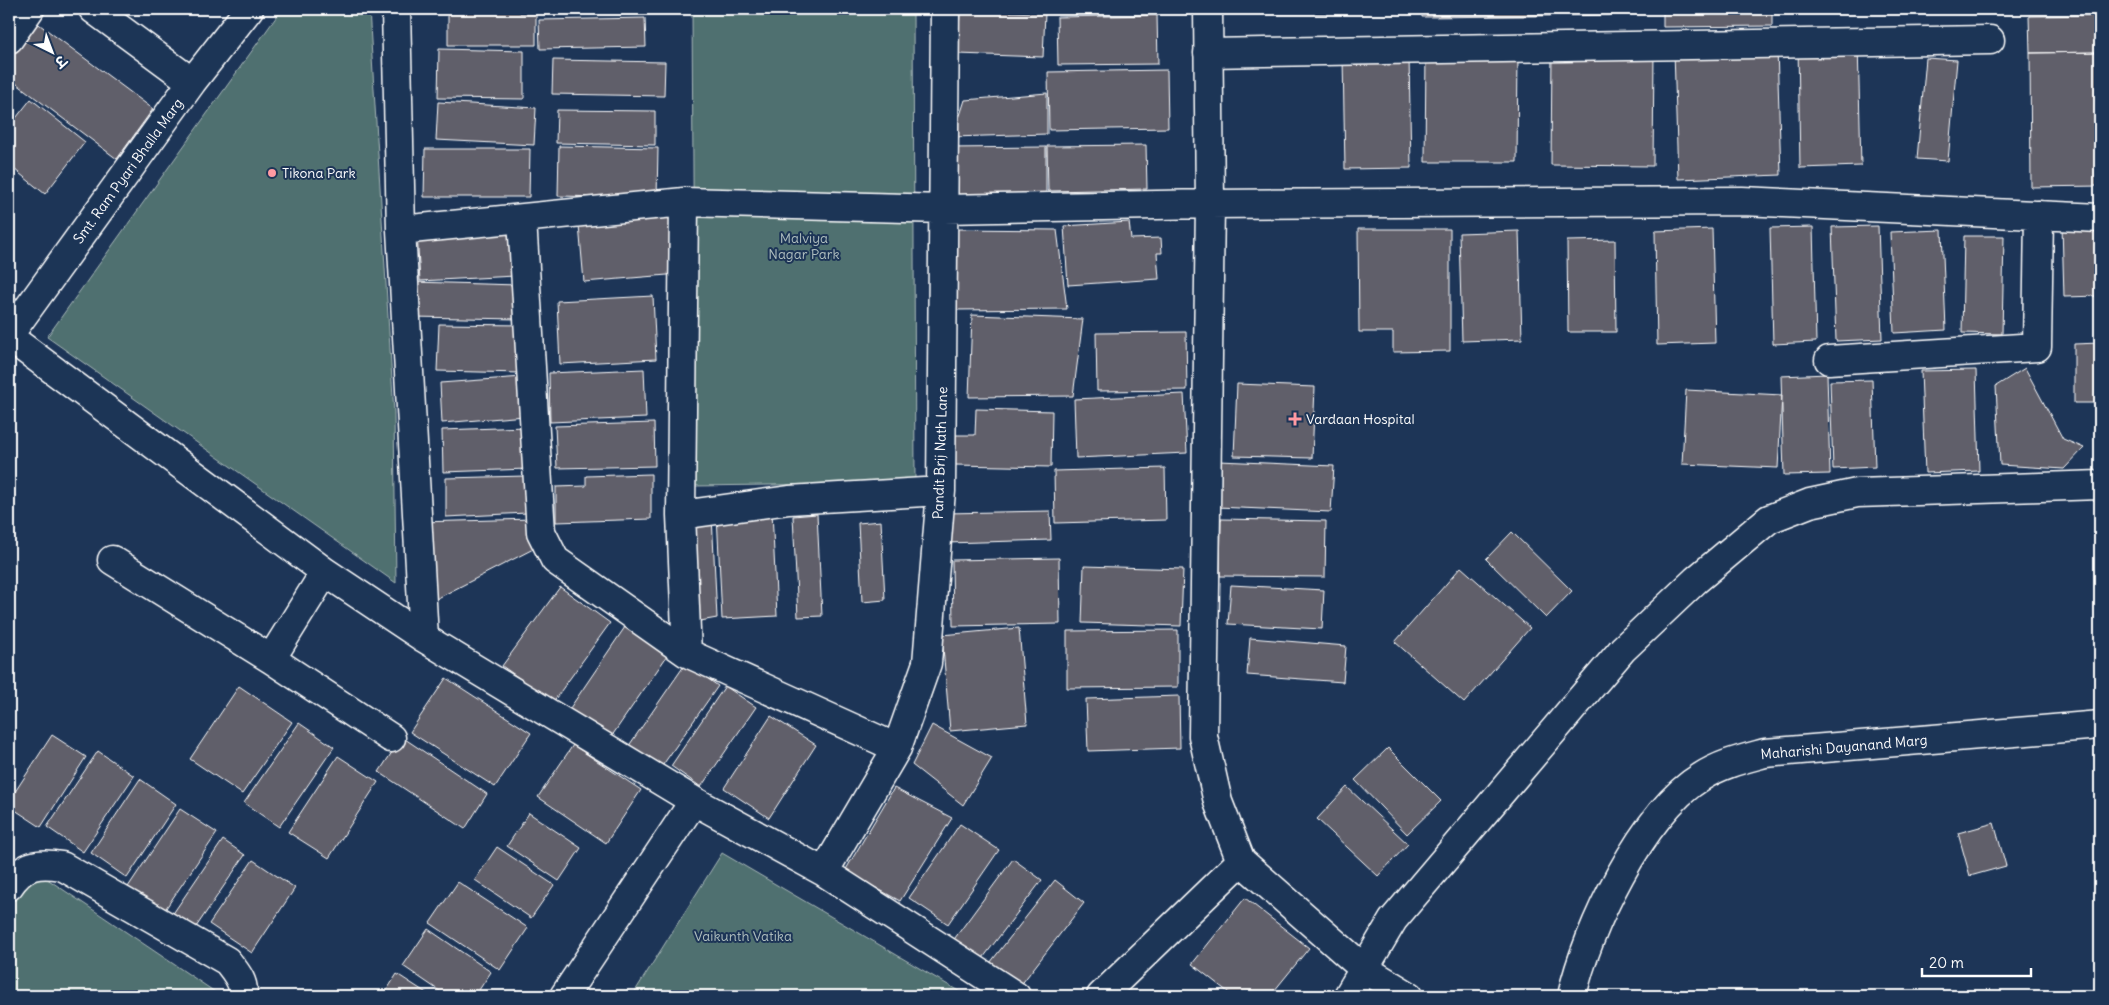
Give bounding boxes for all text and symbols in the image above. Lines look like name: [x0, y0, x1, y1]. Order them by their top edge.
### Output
north arrow: [28, 28, 78, 78]
text: उ: [50, 51, 72, 73]
street label: Smt. Ram Pyari Bhalla Marg: [69, 95, 187, 247]
place label: Tikona Park: [282, 164, 356, 182]
marker: Tikona Park: [266, 167, 278, 179]
park label: Malviya Nagar Park: [768, 229, 840, 263]
street label: Pandit Brij Nath Lane: [929, 386, 951, 520]
place label: Vardaan Hospital: [1306, 410, 1415, 428]
marker: Vardaan Hospital: [1288, 412, 1302, 426]
street label: Maharishi Dayanand Marg: [1760, 731, 1928, 763]
park label: Vaikunth Vatika: [694, 927, 792, 945]
scale bar: [1922, 945, 2030, 977]
text: 20 m: [1929, 953, 1964, 972]

